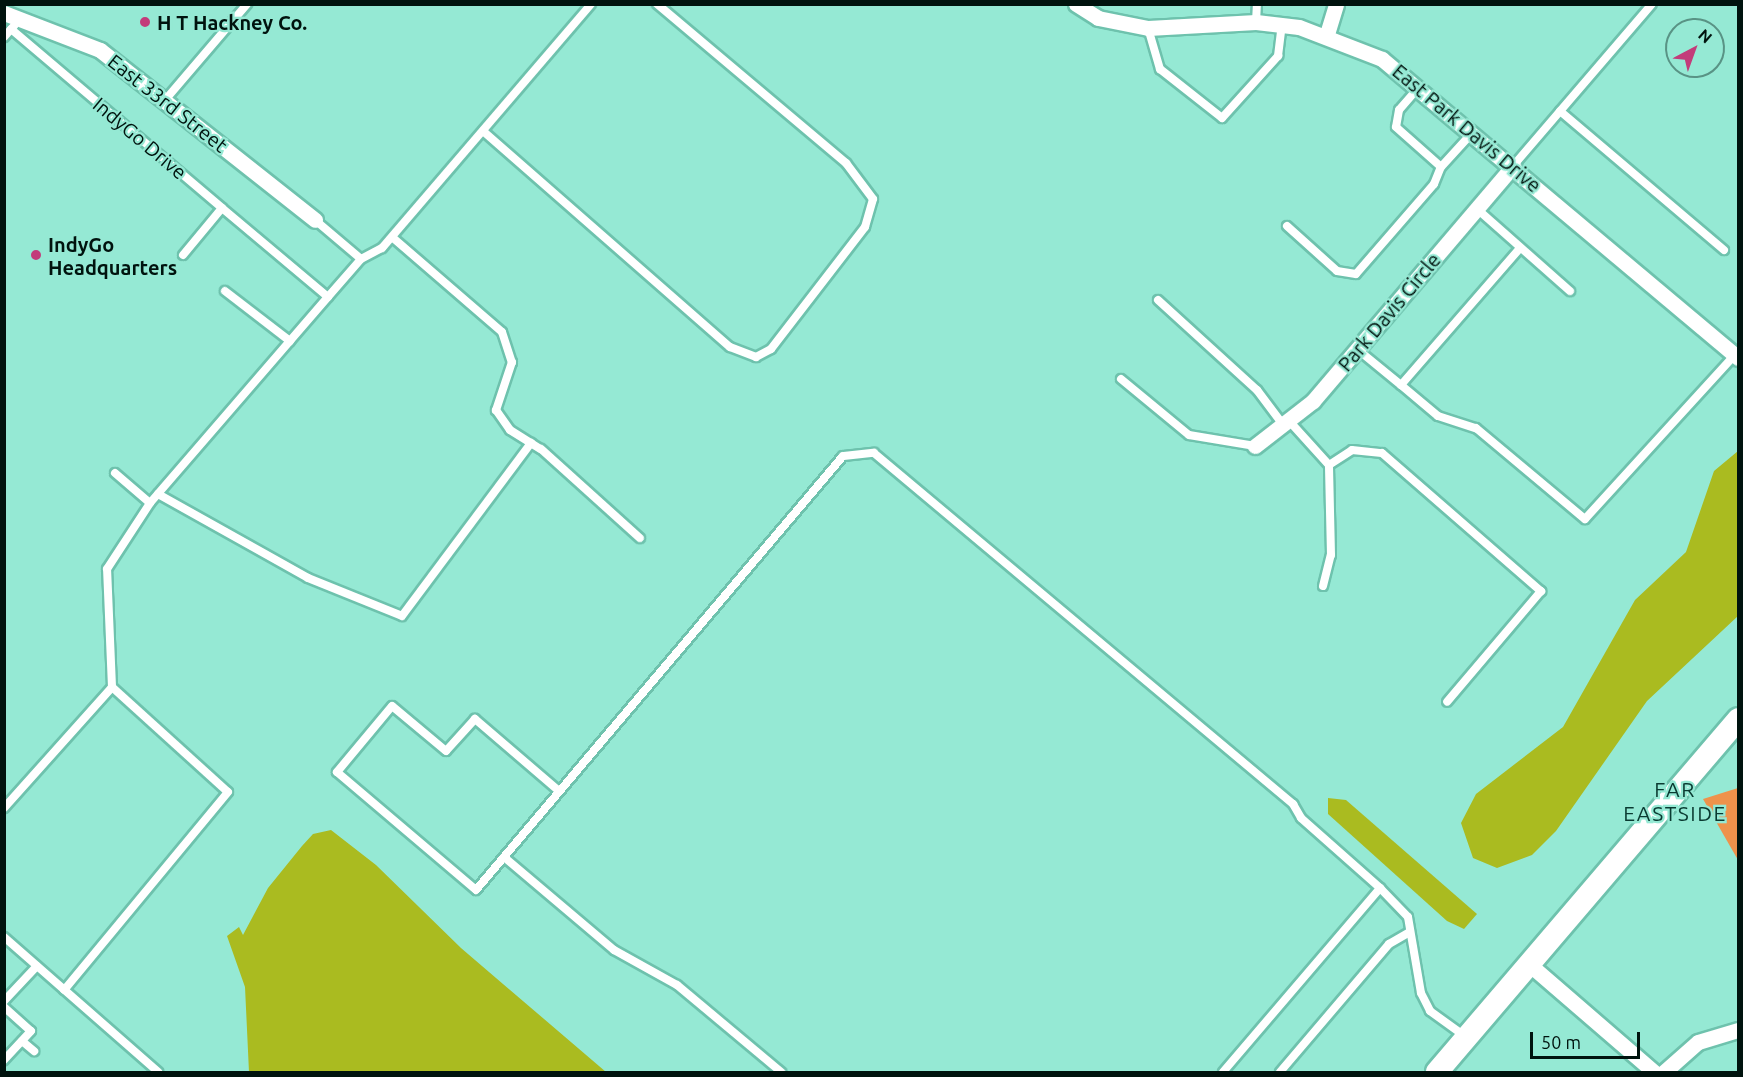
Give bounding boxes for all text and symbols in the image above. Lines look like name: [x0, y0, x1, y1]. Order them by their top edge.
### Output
place label: H T Hackney Co.: [157, 10, 307, 34]
marker: H T Hackney Co.: [138, 15, 152, 29]
north arrow: [1665, 18, 1725, 78]
text: N: [1695, 25, 1716, 47]
street label: East 33rd Street: [104, 49, 232, 157]
street label: East Park Davis Drive: [1388, 59, 1546, 197]
street label: IndyGo Drive: [88, 92, 192, 184]
place label: IndyGo Headquarters: [48, 232, 177, 279]
marker: IndyGo Headquarters: [29, 248, 43, 262]
street label: Park Davis Circle: [1333, 248, 1445, 376]
district label: FAR EASTSIDE: [1623, 776, 1727, 826]
scale bar: [1533, 1020, 1642, 1058]
text: 50 m: [1541, 1032, 1581, 1052]

